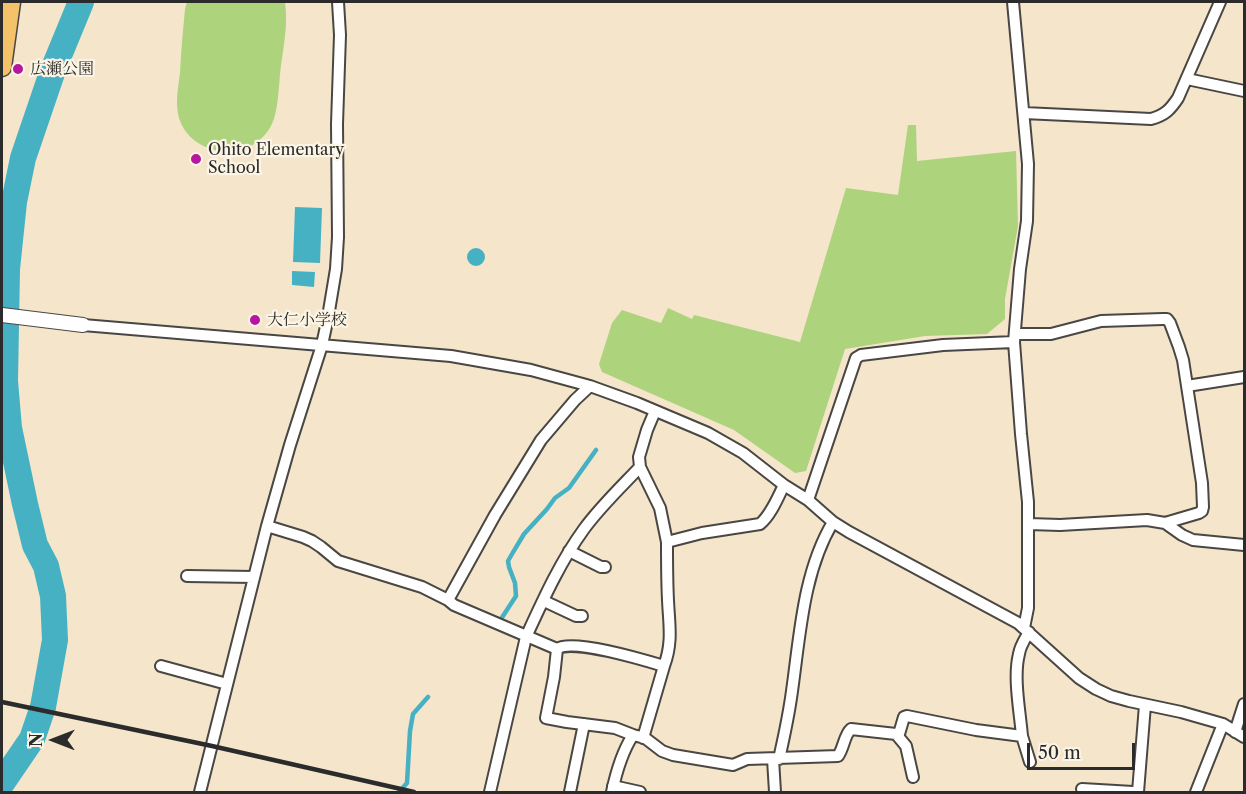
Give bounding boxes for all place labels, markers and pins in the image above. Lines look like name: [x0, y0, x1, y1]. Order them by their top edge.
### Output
place label: 広瀬公園: [30, 59, 94, 79]
marker: 広瀬公園: [11, 62, 25, 76]
place label: Ohito Elementary School: [208, 140, 344, 178]
marker: Ohito Elementary School: [189, 152, 203, 166]
place label: 大仁小学校: [267, 310, 347, 330]
marker: 大仁小学校: [248, 313, 262, 327]

